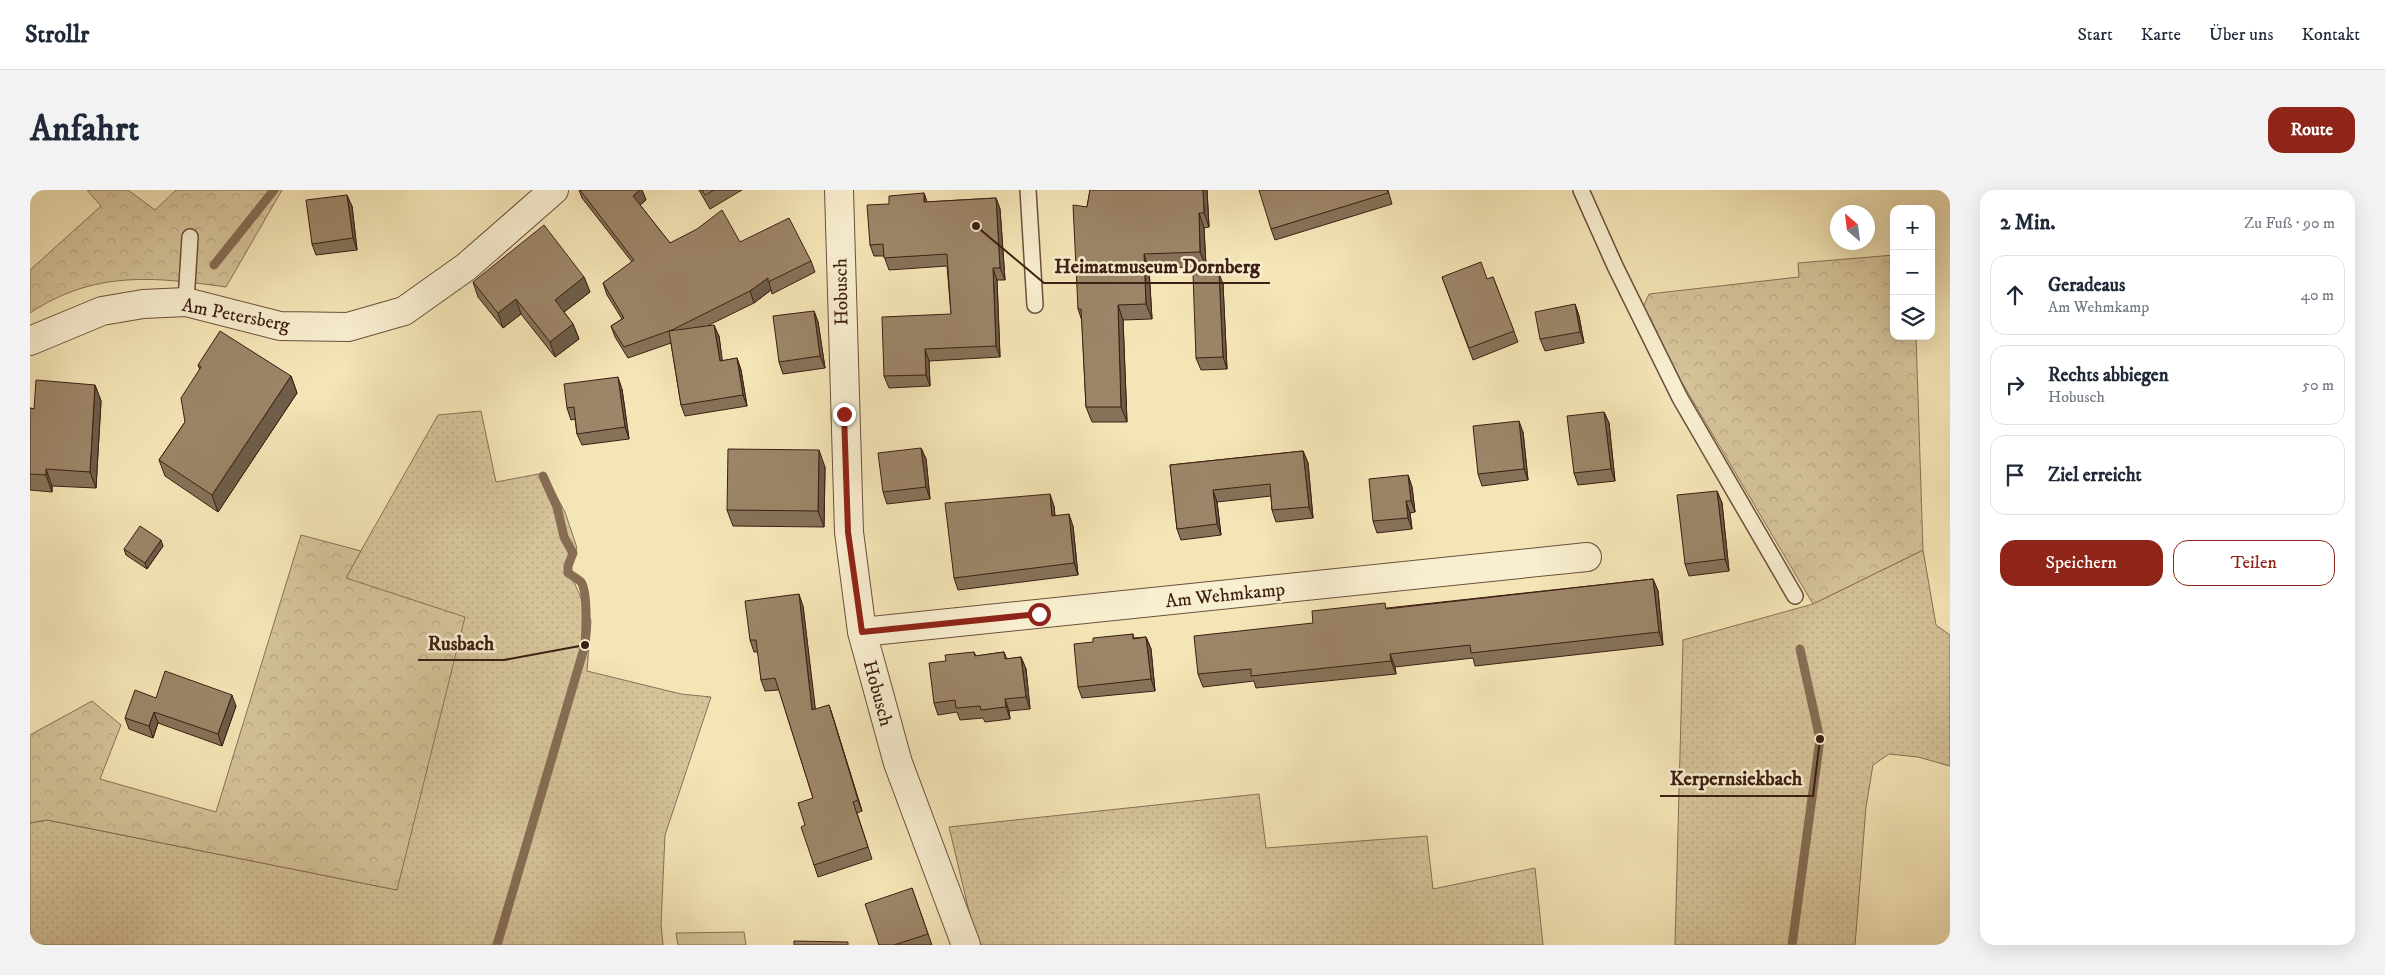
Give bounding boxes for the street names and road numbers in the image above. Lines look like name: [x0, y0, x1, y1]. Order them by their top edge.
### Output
street label: Hobusch: [829, 258, 854, 326]
street label: Am Petersberg: [180, 294, 292, 337]
street label: Am Wehmkamp: [1164, 578, 1286, 613]
street label: Hobusch: [858, 658, 897, 729]

